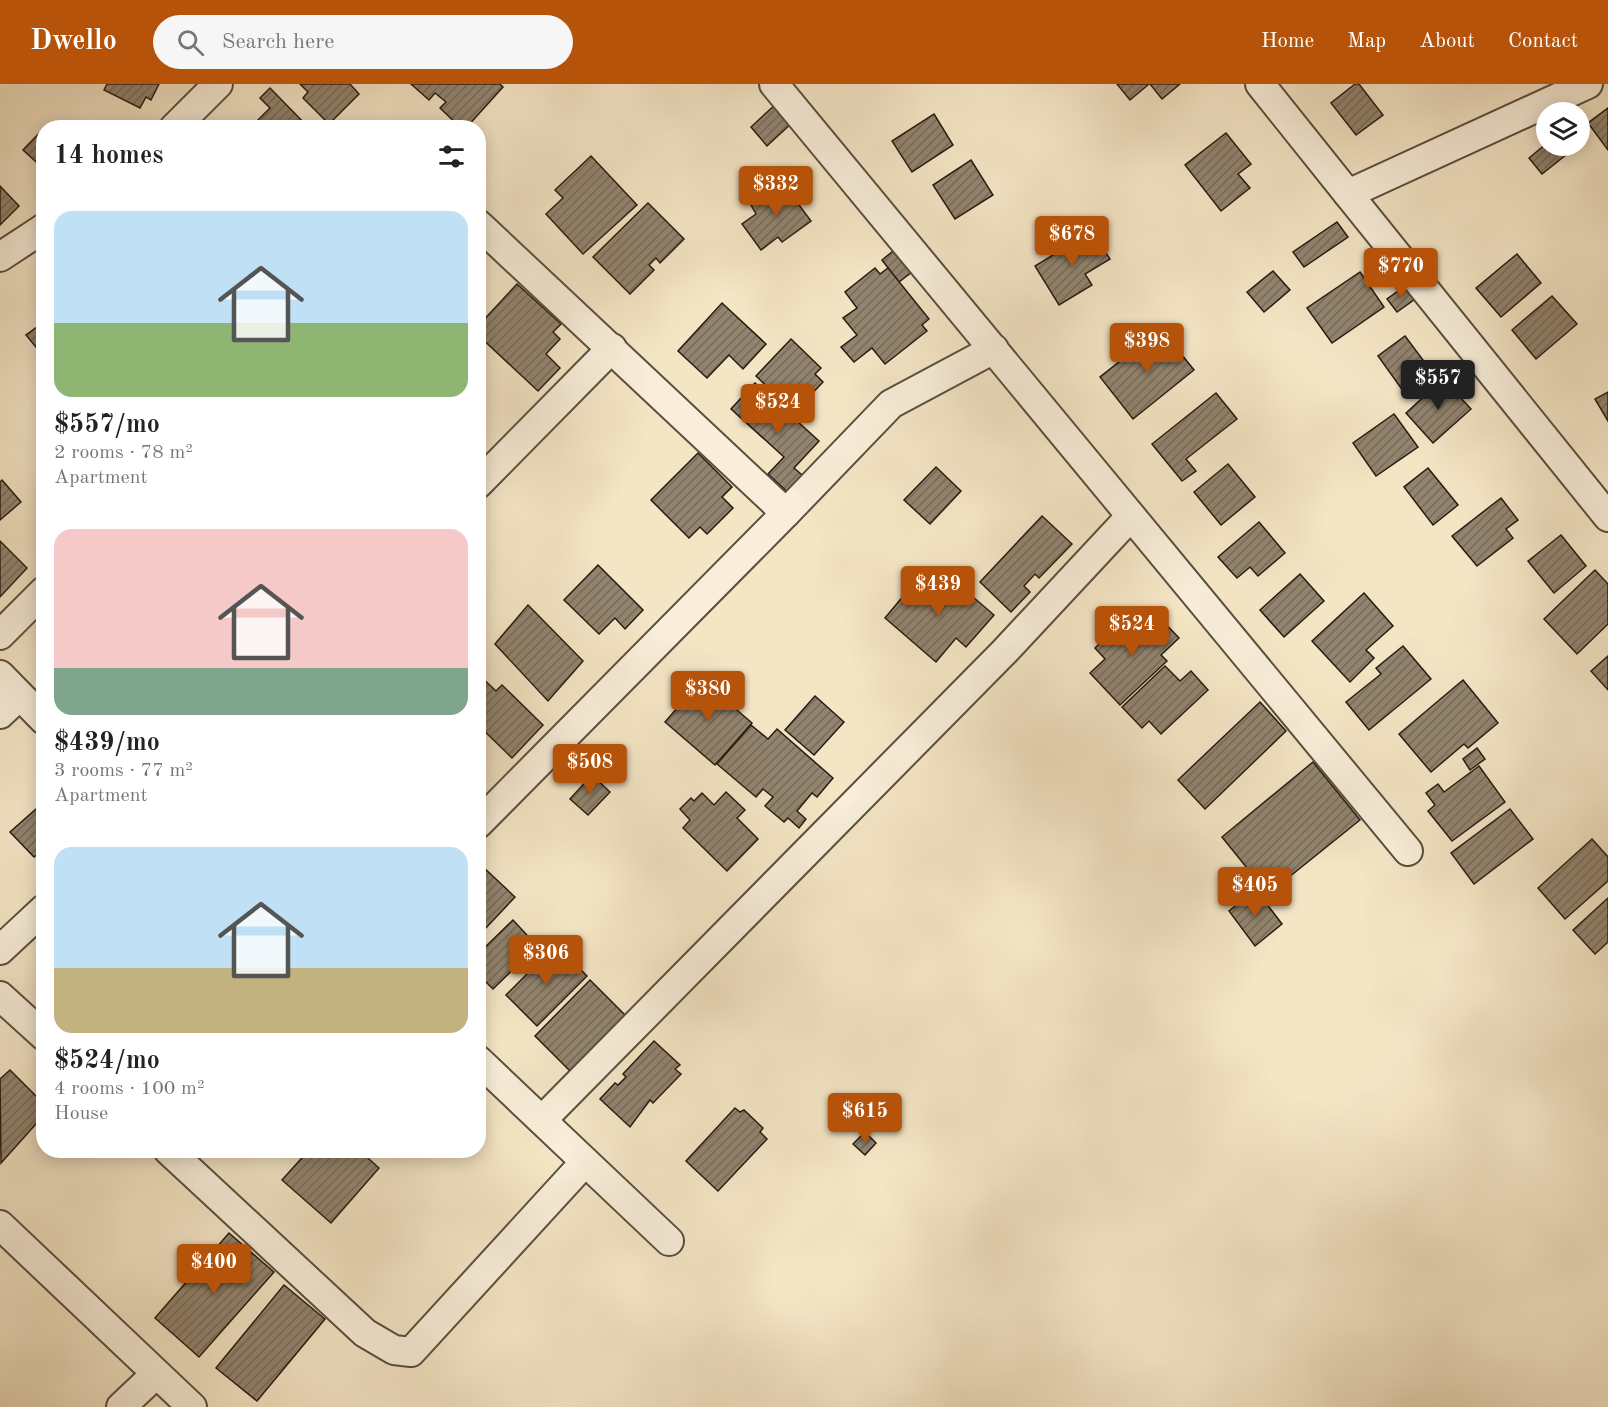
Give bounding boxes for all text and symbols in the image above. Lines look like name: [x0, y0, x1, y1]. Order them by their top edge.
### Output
search box: [153, 15, 573, 69]
icon: search: [174, 26, 207, 59]
text: Dwello: [30, 28, 117, 56]
text: Search here: [222, 31, 334, 53]
text: Home: [1261, 31, 1314, 52]
text: Map: [1347, 31, 1386, 52]
text: About: [1419, 31, 1475, 52]
text: Contact: [1508, 31, 1578, 52]
map controls: [1536, 102, 1590, 156]
button: layers: [1536, 102, 1590, 156]
icon: filters: [435, 140, 468, 173]
text: 14 homes: [54, 143, 163, 169]
pin: $332: [740, 166, 812, 217]
text: $332: [753, 175, 799, 195]
pin: $678: [1036, 216, 1108, 267]
text: $678: [1049, 225, 1095, 245]
pin: $770: [1365, 248, 1437, 299]
icon: home: [207, 250, 315, 358]
text: $770: [1378, 257, 1424, 277]
pin: $398: [1111, 323, 1183, 374]
text: $398: [1124, 332, 1170, 352]
pin: $557: [1402, 360, 1474, 411]
text: $557: [1415, 369, 1461, 389]
pin: $524: [742, 384, 814, 435]
text: $524: [755, 393, 801, 413]
text: $557/mo: [54, 412, 160, 438]
text: 2 rooms · 78 m²: [54, 443, 193, 463]
text: Apartment: [54, 468, 148, 488]
pin: $439: [902, 566, 974, 617]
icon: home: [207, 568, 315, 676]
text: $439: [915, 575, 961, 595]
pin: $524: [1096, 606, 1168, 657]
text: $524: [1109, 615, 1155, 635]
pin: $380: [672, 671, 744, 722]
text: $380: [685, 680, 731, 700]
text: $439/mo: [54, 730, 160, 756]
pin: $508: [554, 744, 626, 795]
text: $508: [567, 753, 613, 773]
text: 3 rooms · 77 m²: [54, 761, 193, 781]
text: Apartment: [54, 786, 148, 806]
pin: $405: [1219, 867, 1291, 918]
text: $405: [1232, 876, 1278, 896]
icon: home: [207, 886, 315, 994]
pin: $306: [510, 935, 582, 986]
text: $306: [523, 944, 569, 964]
text: $524/mo: [54, 1048, 160, 1074]
text: 4 rooms · 100 m²: [54, 1079, 204, 1099]
pin: $615: [829, 1093, 901, 1144]
text: $615: [842, 1102, 888, 1122]
text: House: [54, 1104, 108, 1124]
pin: $400: [178, 1244, 250, 1295]
text: $400: [191, 1253, 237, 1273]

